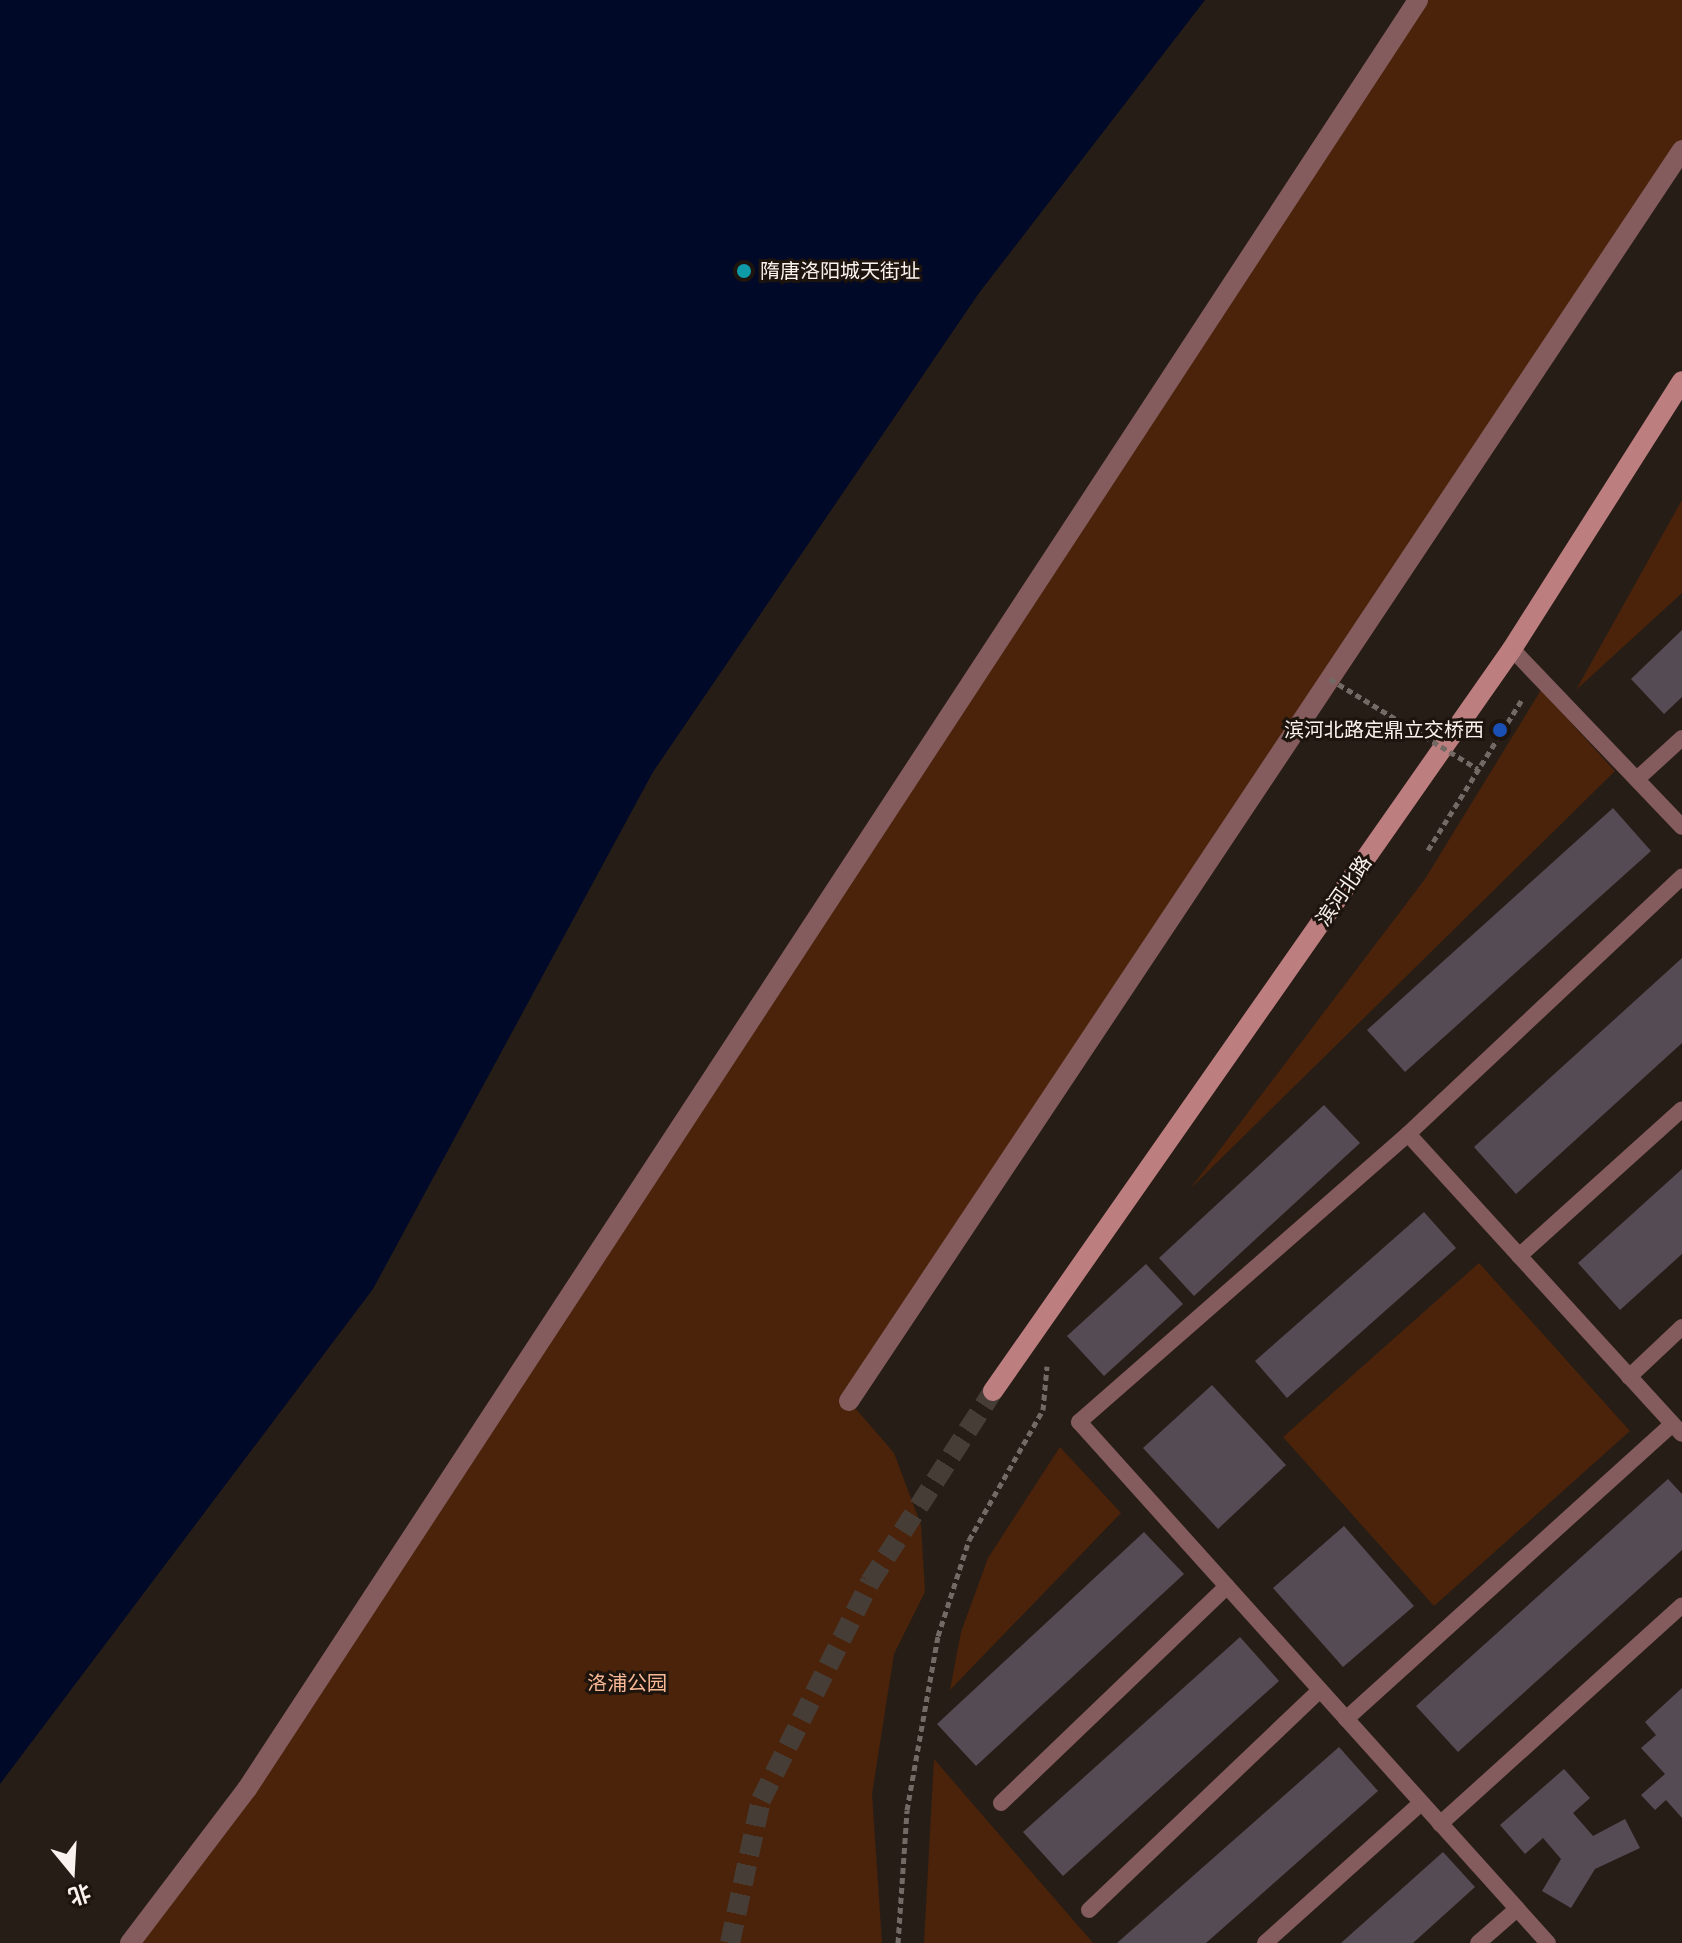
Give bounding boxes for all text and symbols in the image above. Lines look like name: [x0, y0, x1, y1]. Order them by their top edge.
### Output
place label: 隋唐洛阳城天街址: [760, 259, 920, 283]
marker: 隋唐洛阳城天街址: [735, 262, 753, 280]
place label: 滨河北路定鼎立交桥西: [1284, 718, 1484, 742]
marker: 滨河北路定鼎立交桥西: [1491, 721, 1509, 739]
street label: 滨河北路: [1311, 851, 1377, 931]
park label: 洛浦公园: [587, 1671, 667, 1695]
north arrow: [32, 1831, 112, 1911]
text: 北: [65, 1879, 94, 1910]

